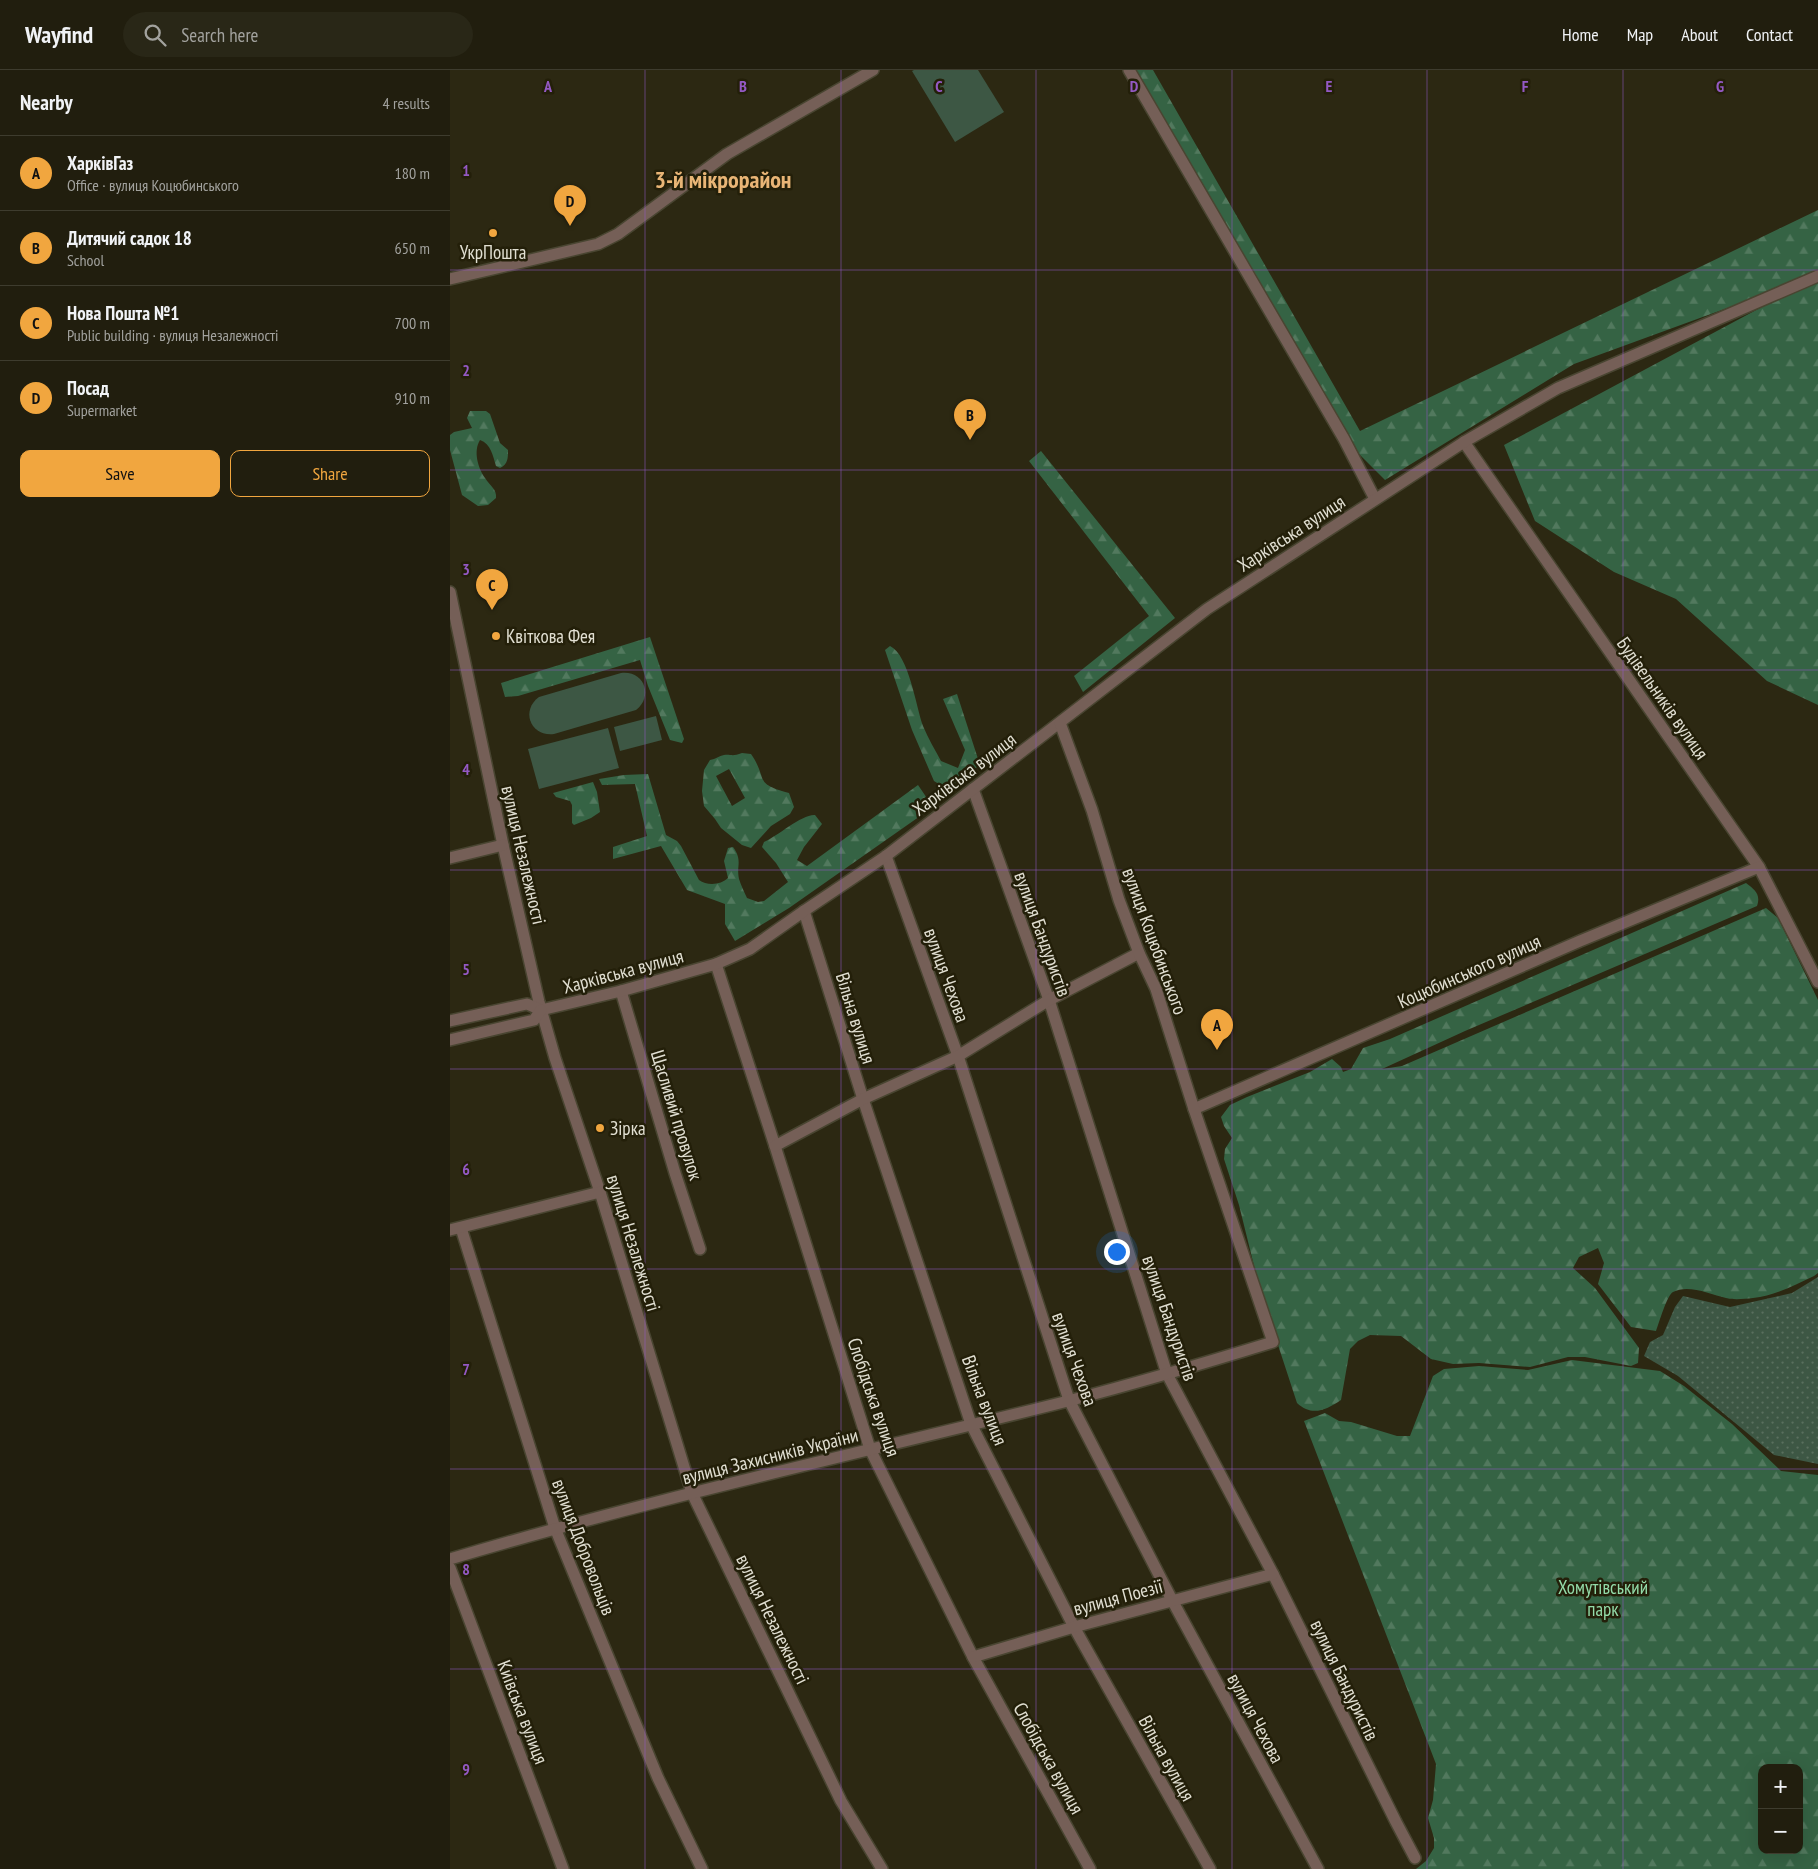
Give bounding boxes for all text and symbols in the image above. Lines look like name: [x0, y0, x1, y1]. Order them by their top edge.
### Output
search box: [123, 12, 473, 57]
text: Wayfind: [25, 19, 93, 50]
icon: search: [141, 21, 169, 49]
text: Search here: [181, 23, 258, 47]
text: Home: [1562, 23, 1599, 46]
text: Map: [1627, 23, 1653, 46]
text: About: [1681, 23, 1718, 46]
text: Contact: [1746, 23, 1793, 46]
text: A: [543, 76, 553, 96]
text: B: [739, 76, 747, 96]
text: C: [935, 76, 943, 96]
text: D: [1130, 76, 1139, 96]
text: E: [1326, 76, 1333, 96]
text: F: [1522, 76, 1529, 96]
text: G: [1716, 76, 1724, 96]
text: Nearby: [20, 89, 73, 116]
text: 4 results: [383, 93, 430, 113]
text: ХарківГаз: [67, 151, 133, 175]
text: 1: [462, 160, 470, 180]
text: A: [32, 163, 40, 183]
text: 180 m: [395, 163, 430, 183]
district label: 3-й мікрорайон: [654, 164, 792, 195]
text: Office · вулиця Коцюбинського: [67, 175, 239, 195]
pin: D: [554, 185, 586, 226]
text: Дитячий садок 18: [67, 226, 192, 250]
marker: УкрПошта: [487, 227, 499, 239]
text: B: [32, 238, 40, 258]
text: 650 m: [395, 238, 430, 258]
place label: УкрПошта: [460, 240, 526, 264]
text: School: [67, 250, 104, 270]
text: Нова Пошта №1: [67, 301, 179, 325]
text: C: [32, 313, 40, 333]
text: 700 m: [395, 313, 430, 333]
text: Public building · вулиця Незалежності: [67, 325, 279, 345]
text: 2: [462, 360, 470, 380]
text: Посад: [67, 376, 109, 400]
text: D: [32, 388, 40, 408]
text: 910 m: [395, 388, 430, 408]
pin: B: [954, 399, 986, 440]
text: Supermarket: [67, 400, 137, 420]
button: Save: [20, 450, 220, 497]
button: Share: [230, 450, 430, 497]
street label: Харківська вулиця: [1233, 489, 1349, 577]
text: 3: [462, 559, 470, 579]
pin: C: [476, 569, 508, 610]
place label: Квіткова Фея: [506, 624, 595, 648]
marker: Квіткова Фея: [490, 630, 502, 642]
street label: Будівельників вулиця: [1612, 632, 1714, 764]
street label: Харківська вулиця: [907, 727, 1021, 821]
text: 4: [462, 759, 470, 779]
street label: вулиця Незалежності: [496, 783, 552, 927]
street label: вулиця Коцюбинського: [1117, 864, 1193, 1018]
street label: вулиця Бандуристів: [1009, 868, 1077, 1000]
street label: вулиця Чехова: [919, 925, 975, 1025]
street label: Коцюбинського вулиця: [1394, 929, 1544, 1013]
street label: Харківська вулиця: [560, 943, 686, 999]
text: 5: [462, 959, 470, 979]
street label: Вільна вулиця: [831, 969, 881, 1067]
pin: A: [1201, 1009, 1233, 1050]
street label: Щасливий провулок: [646, 1047, 708, 1184]
place label: Зірка: [610, 1116, 646, 1140]
marker: Зірка: [594, 1122, 606, 1134]
text: 6: [462, 1159, 470, 1179]
street label: вулиця Незалежності: [602, 1172, 666, 1314]
your location: [1104, 1239, 1130, 1265]
street label: вулиця Бандуристів: [1137, 1252, 1203, 1384]
street label: вулиця Чехова: [1047, 1309, 1103, 1409]
street label: Слобідська вулиця: [842, 1335, 906, 1459]
street label: Вільна вулиця: [957, 1352, 1013, 1448]
text: 7: [462, 1359, 470, 1379]
street label: вулиця Захисників України: [680, 1423, 860, 1489]
street label: вулиця Добровольців: [547, 1476, 621, 1618]
street label: вулиця Незалежності: [731, 1550, 815, 1688]
text: 8: [462, 1559, 470, 1579]
street label: вулиця Поезії: [1071, 1574, 1165, 1620]
park label: Хомутівський парк: [1558, 1575, 1648, 1621]
street label: вулиця Бандуристів: [1305, 1616, 1385, 1744]
street label: Київська вулиця: [492, 1657, 554, 1767]
street label: вулиця Чехова: [1222, 1669, 1290, 1767]
street label: Слобідська вулиця: [1008, 1698, 1090, 1818]
street label: Вільна вулиця: [1134, 1711, 1200, 1805]
text: 9: [462, 1759, 470, 1779]
map controls: [1758, 1764, 1803, 1854]
button: +: [1758, 1764, 1803, 1809]
button: −: [1758, 1809, 1803, 1854]

